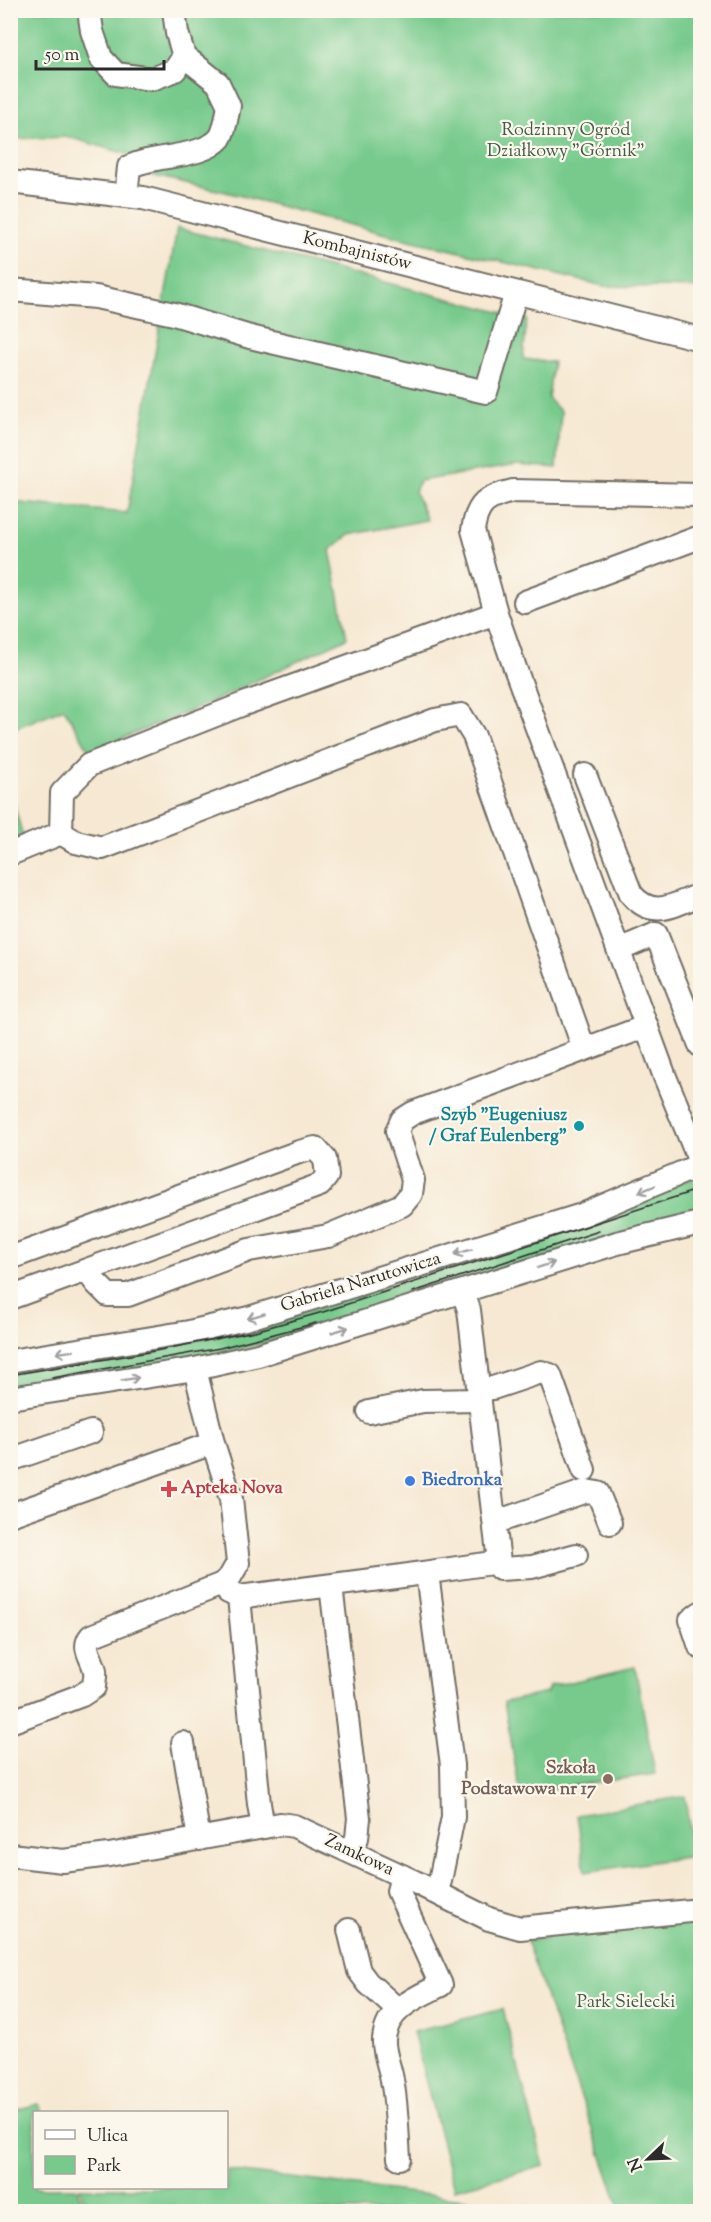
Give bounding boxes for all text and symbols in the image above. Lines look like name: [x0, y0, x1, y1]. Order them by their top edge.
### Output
scale bar: [36, 33, 164, 71]
text: 50 m: [44, 43, 80, 69]
park label: Rodzinny Ogród Działkowy "Górnik": [487, 118, 645, 165]
street label: Kombajnistów: [300, 226, 415, 278]
place label: Szyb "Eugeniusz / Graf Eulenberg": [429, 1103, 567, 1150]
marker: Szyb "Eugeniusz / Graf Eulenberg": [572, 1119, 586, 1133]
one-way arrow: [638, 1184, 656, 1195]
street label: Gabriela Narutowicza: [278, 1246, 444, 1320]
one-way arrow: [454, 1247, 473, 1258]
one-way arrow: [536, 1259, 555, 1270]
one-way arrow: [247, 1311, 266, 1322]
one-way arrow: [330, 1324, 349, 1335]
one-way arrow: [55, 1347, 75, 1358]
one-way arrow: [120, 1373, 140, 1384]
place label: Biedronka: [422, 1468, 503, 1494]
marker: Biedronka: [403, 1474, 417, 1488]
place label: Apteka Nova: [181, 1476, 284, 1502]
marker: Apteka Nova: [162, 1482, 176, 1496]
place label: Szkoła Podstawowa nr 17: [461, 1756, 597, 1803]
marker: Szkoła Podstawowa nr 17: [601, 1772, 615, 1786]
street label: Zamkowa: [320, 1829, 398, 1883]
park label: Park Sielecki: [577, 1990, 675, 2016]
legend: [33, 2111, 228, 2189]
text: Ulica: [87, 2124, 128, 2150]
north arrow: [618, 2129, 678, 2189]
text: N: [623, 2153, 650, 2174]
text: Park: [87, 2154, 122, 2180]

